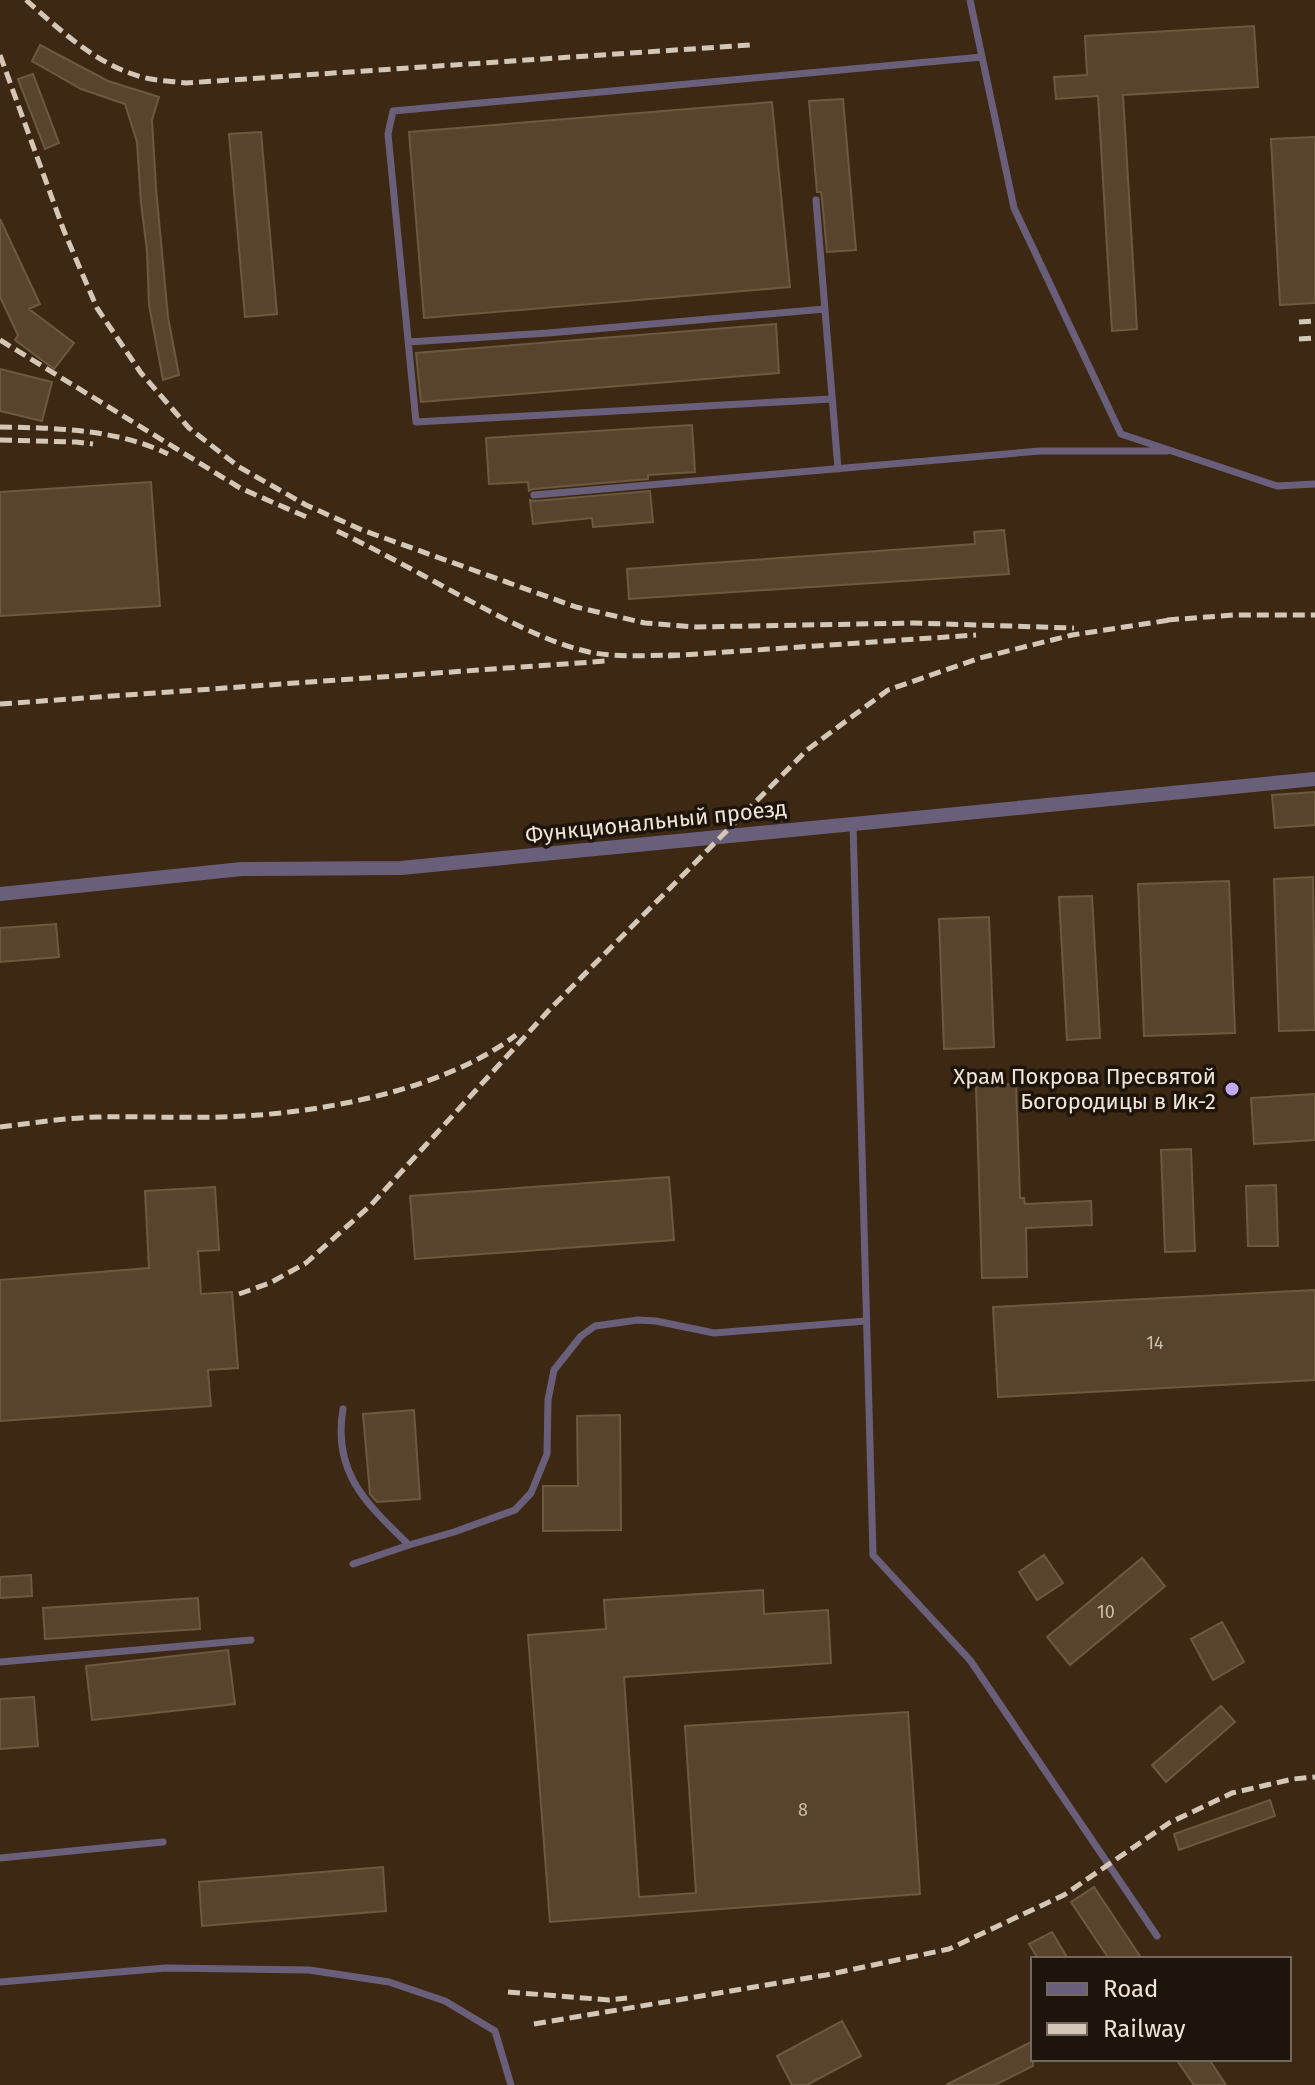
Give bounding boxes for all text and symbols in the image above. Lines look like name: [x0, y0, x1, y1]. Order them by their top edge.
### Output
street label: Функциональный проезд: [524, 794, 788, 849]
place label: Храм Покрова Пресвятой Богородицы в Ик-2: [953, 1063, 1216, 1115]
marker: Храм Покрова Пресвятой Богородицы в Ик-2: [1223, 1080, 1241, 1098]
house number: 14: [1146, 1332, 1164, 1354]
house number: 10: [1097, 1601, 1115, 1623]
house number: 8: [798, 1799, 808, 1821]
legend: [1031, 1957, 1291, 2061]
text: Road: [1103, 1975, 1158, 2003]
text: Railway: [1103, 2015, 1186, 2043]

